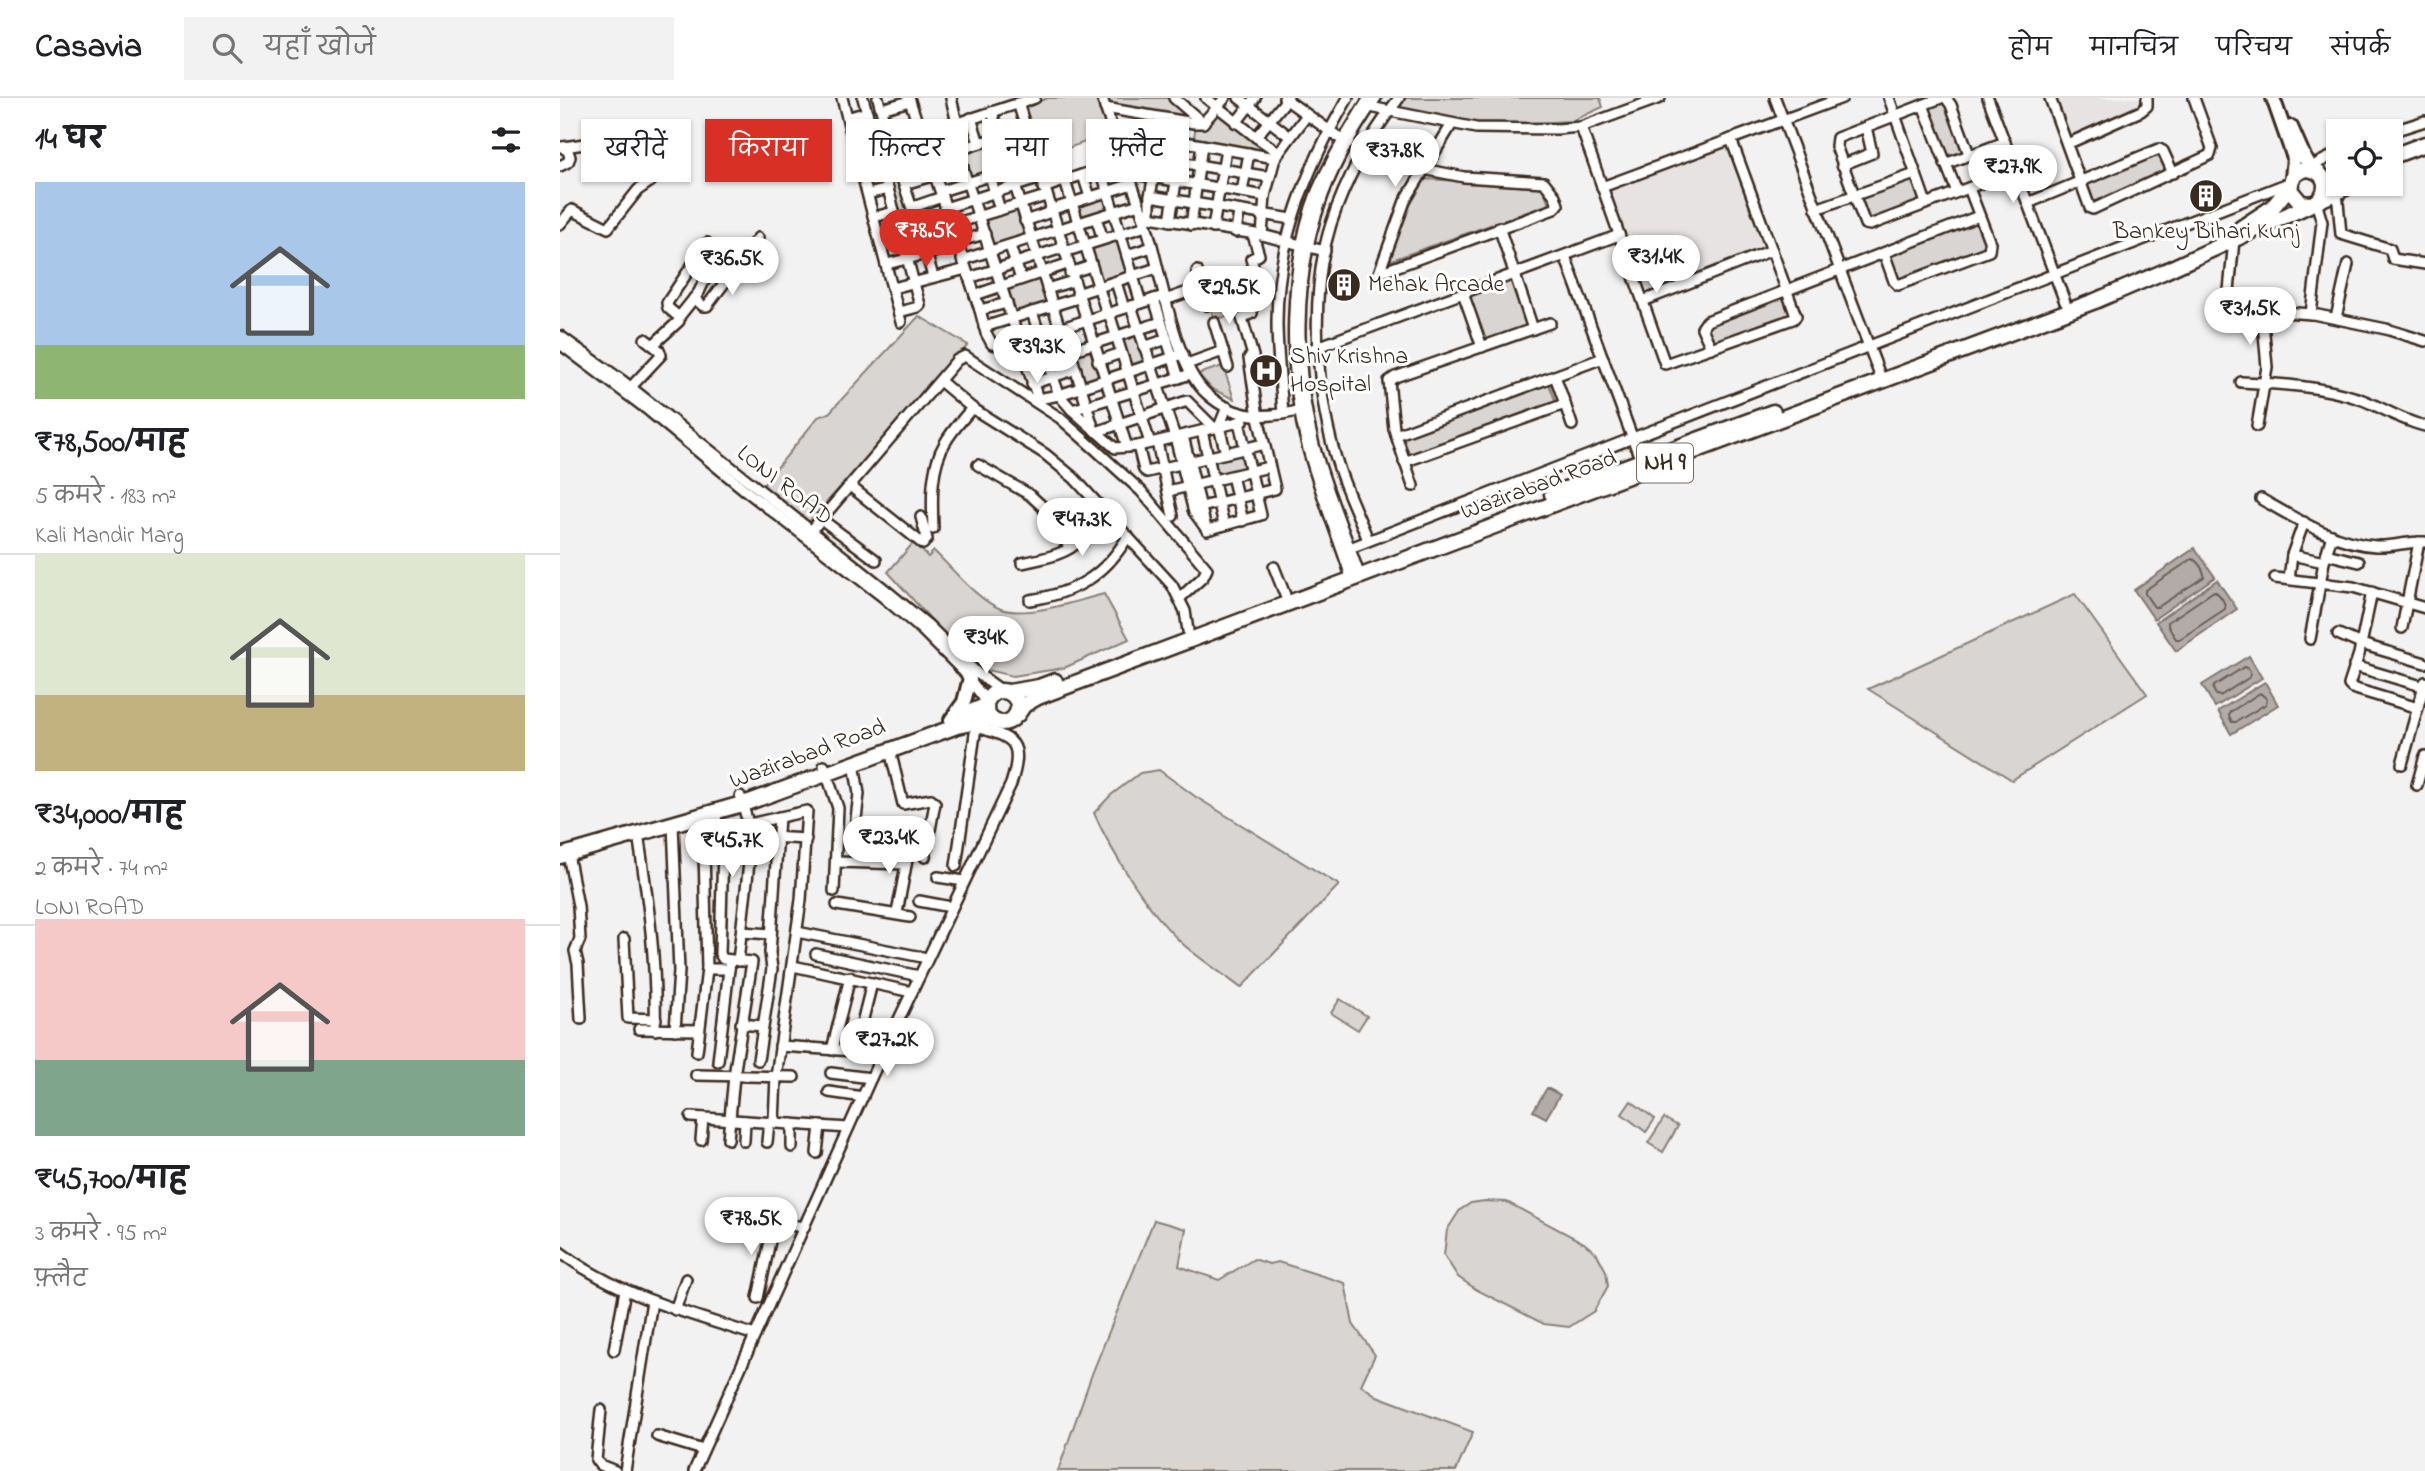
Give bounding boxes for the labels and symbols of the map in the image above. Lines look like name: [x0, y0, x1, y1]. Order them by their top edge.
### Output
pin: ₹37.8K: [1338, 130, 1452, 189]
pin: ₹27.9K: [1956, 146, 2070, 205]
building icon: Bankey Bihari Kunj: [2187, 177, 2225, 215]
pin: ₹78.5K: [869, 209, 983, 269]
place label: Bankey Bihari Kunj: [2112, 215, 2300, 251]
pin: ₹31.4K: [1599, 236, 1713, 295]
pin: ₹36.5K: [675, 238, 789, 297]
pin: ₹29.5K: [1172, 266, 1286, 326]
building icon: Mehak Arcade: [1325, 266, 1363, 304]
place label: Mehak Arcade: [1368, 268, 1505, 303]
pin: ₹31.5K: [2193, 288, 2307, 347]
pin: ₹39.3K: [980, 326, 1094, 385]
place label: Shiv Krishna Hospital: [1290, 340, 1408, 403]
hospital icon: Shiv Krishna Hospital: [1247, 352, 1285, 390]
street label: LONI ROAD: [728, 437, 840, 535]
street label: Wazirabad Road: [1456, 441, 1622, 530]
road number: NH 9: [1637, 444, 1693, 482]
pin: ₹47.3K: [1025, 498, 1139, 558]
pin: ₹34K: [945, 616, 1027, 676]
street label: Wazirabad Road: [725, 710, 891, 799]
pin: ₹23.4K: [832, 816, 946, 876]
pin: ₹45.7K: [675, 820, 789, 879]
pin: ₹27.2K: [830, 1018, 944, 1078]
pin: ₹78.5K: [694, 1198, 808, 1257]

